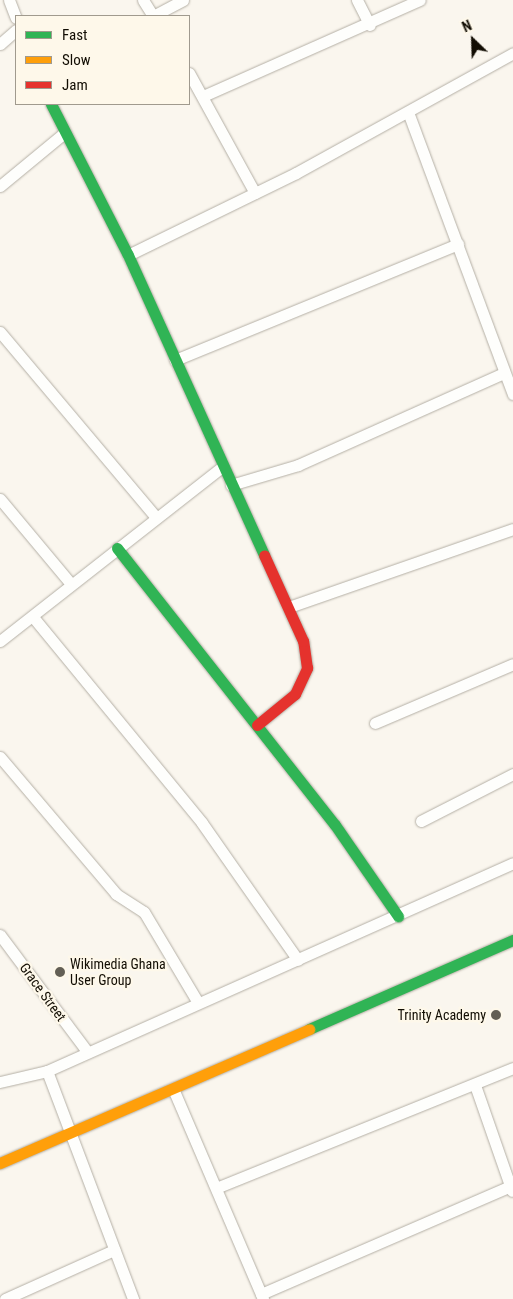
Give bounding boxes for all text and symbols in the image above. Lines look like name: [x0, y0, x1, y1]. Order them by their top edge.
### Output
legend: [15, 15, 190, 105]
north arrow: [448, 15, 498, 65]
text: N: [460, 17, 474, 35]
text: Fast: [62, 26, 87, 44]
text: Slow: [62, 51, 91, 69]
text: Jam: [62, 76, 88, 94]
place label: Wikimedia Ghana User Group: [70, 956, 166, 989]
street label: Grace Street: [16, 960, 70, 1024]
marker: Wikimedia Ghana User Group: [54, 966, 66, 978]
place label: Trinity Academy: [397, 1007, 486, 1023]
marker: Trinity Academy: [490, 1009, 502, 1021]

